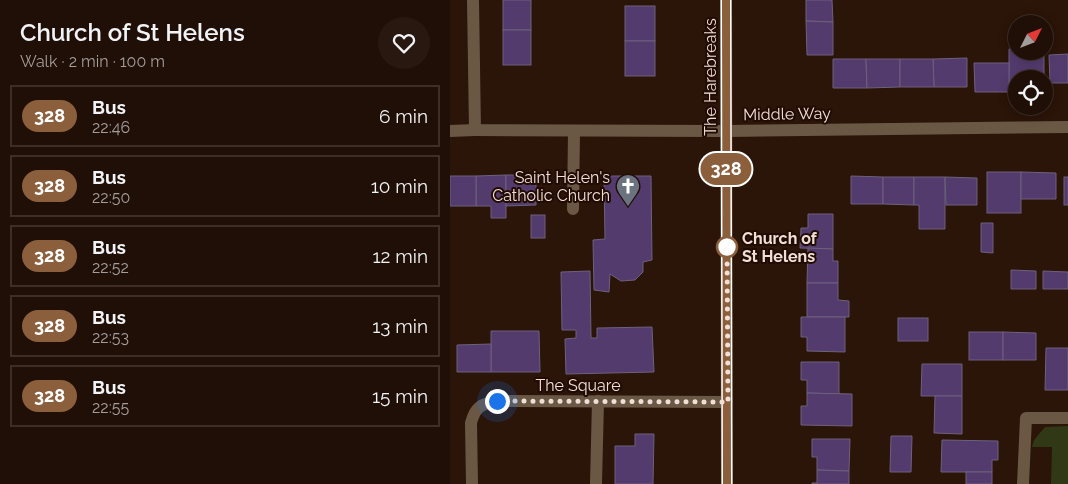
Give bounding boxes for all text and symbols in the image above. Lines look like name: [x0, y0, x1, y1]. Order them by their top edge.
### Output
north arrow: [1008, 15, 1052, 60]
map controls: [1008, 15, 1053, 115]
button: heart: [378, 17, 430, 69]
text: Church of St Helens: [20, 18, 245, 47]
street label: The Harebreaks: [701, 18, 720, 136]
text: Walk · 2 min · 100 m: [20, 52, 165, 71]
button: locate: [1008, 70, 1053, 115]
text: Bus: [92, 96, 126, 118]
street label: Middle Way: [743, 104, 831, 124]
text: 328: [34, 105, 65, 126]
text: 6 min: [379, 105, 428, 127]
text: 22:46: [92, 118, 130, 137]
line badge: 328: [697, 153, 755, 185]
text: 328: [710, 158, 742, 179]
text: Bus: [92, 166, 126, 188]
place label: Saint Helen's Catholic Church: [492, 168, 610, 205]
church icon: Saint Helen's Catholic Church: [615, 173, 641, 207]
text: 328: [34, 175, 65, 196]
text: 10 min: [371, 175, 428, 197]
text: 22:50: [92, 188, 130, 207]
place label: Church of St Helens: [742, 229, 818, 266]
text: Bus: [92, 236, 126, 258]
marker: Church of St Helens: [716, 236, 738, 258]
text: 328: [34, 245, 65, 266]
text: 12 min: [372, 245, 428, 267]
text: 22:52: [92, 258, 129, 277]
text: Bus: [92, 306, 126, 328]
text: 328: [34, 315, 65, 336]
text: 13 min: [372, 315, 428, 337]
text: 22:53: [92, 328, 129, 347]
text: Bus: [92, 376, 126, 398]
street label: The Square: [535, 376, 621, 395]
text: 328: [34, 385, 65, 406]
text: 15 min: [372, 385, 428, 407]
your location: [485, 389, 510, 414]
text: 22:55: [92, 398, 129, 417]

